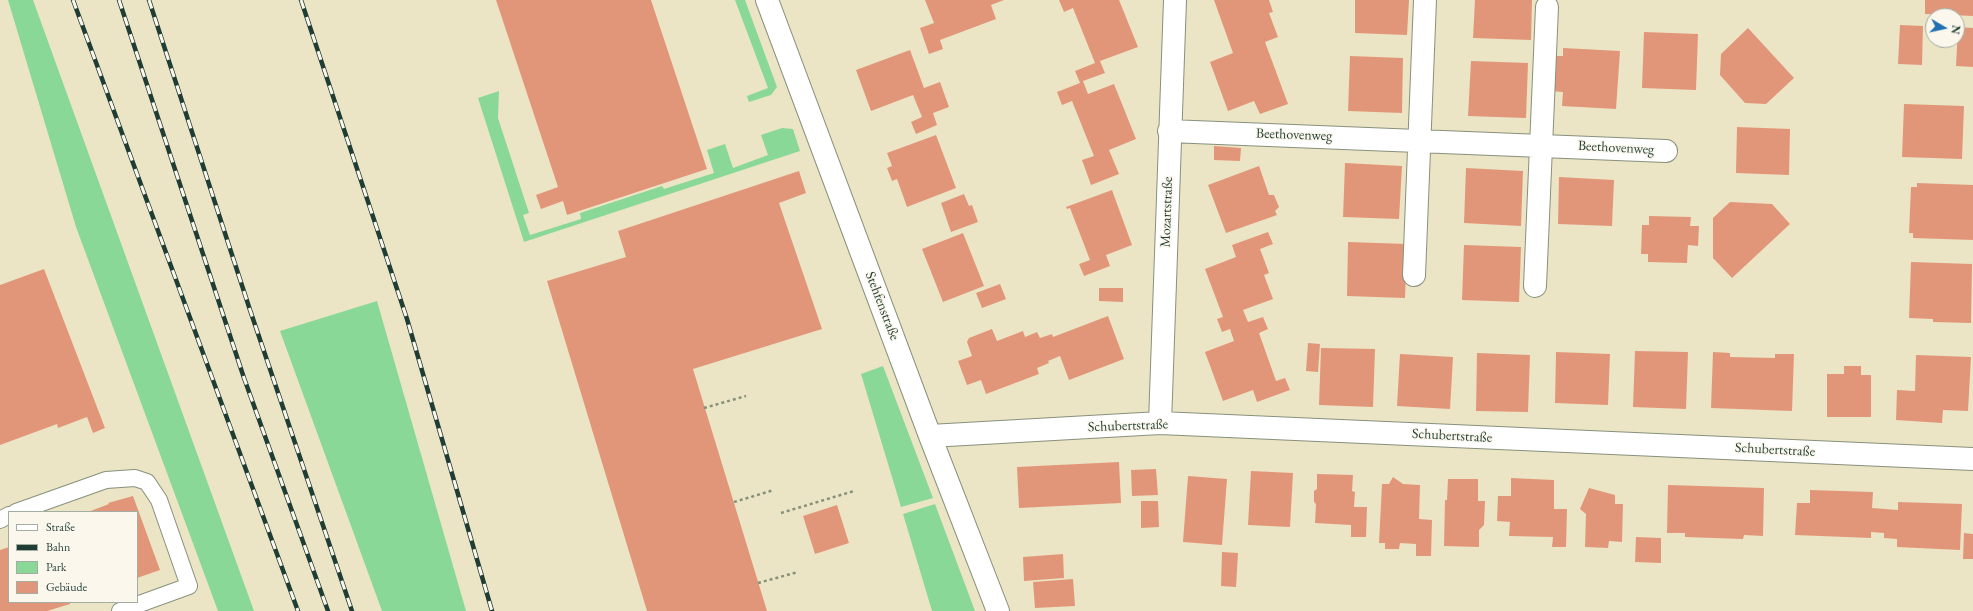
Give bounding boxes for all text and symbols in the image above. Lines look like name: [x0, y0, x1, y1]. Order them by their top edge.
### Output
north arrow: [1925, 8, 1965, 48]
text: N: [1948, 24, 1963, 35]
street label: Beethovenweg: [1256, 125, 1332, 145]
street label: Beethovenweg: [1577, 138, 1655, 158]
street label: Mozartstraße: [1157, 176, 1177, 248]
street label: Stehfenstraße: [861, 269, 903, 343]
street label: Schubertstraße: [1088, 416, 1168, 436]
street label: Schubertstraße: [1411, 426, 1493, 446]
street label: Schubertstraße: [1734, 440, 1816, 460]
legend: [8, 511, 138, 603]
text: Straße: [46, 519, 75, 535]
text: Bahn: [46, 539, 70, 555]
text: Park: [46, 559, 66, 575]
text: Gebäude: [46, 579, 87, 595]

